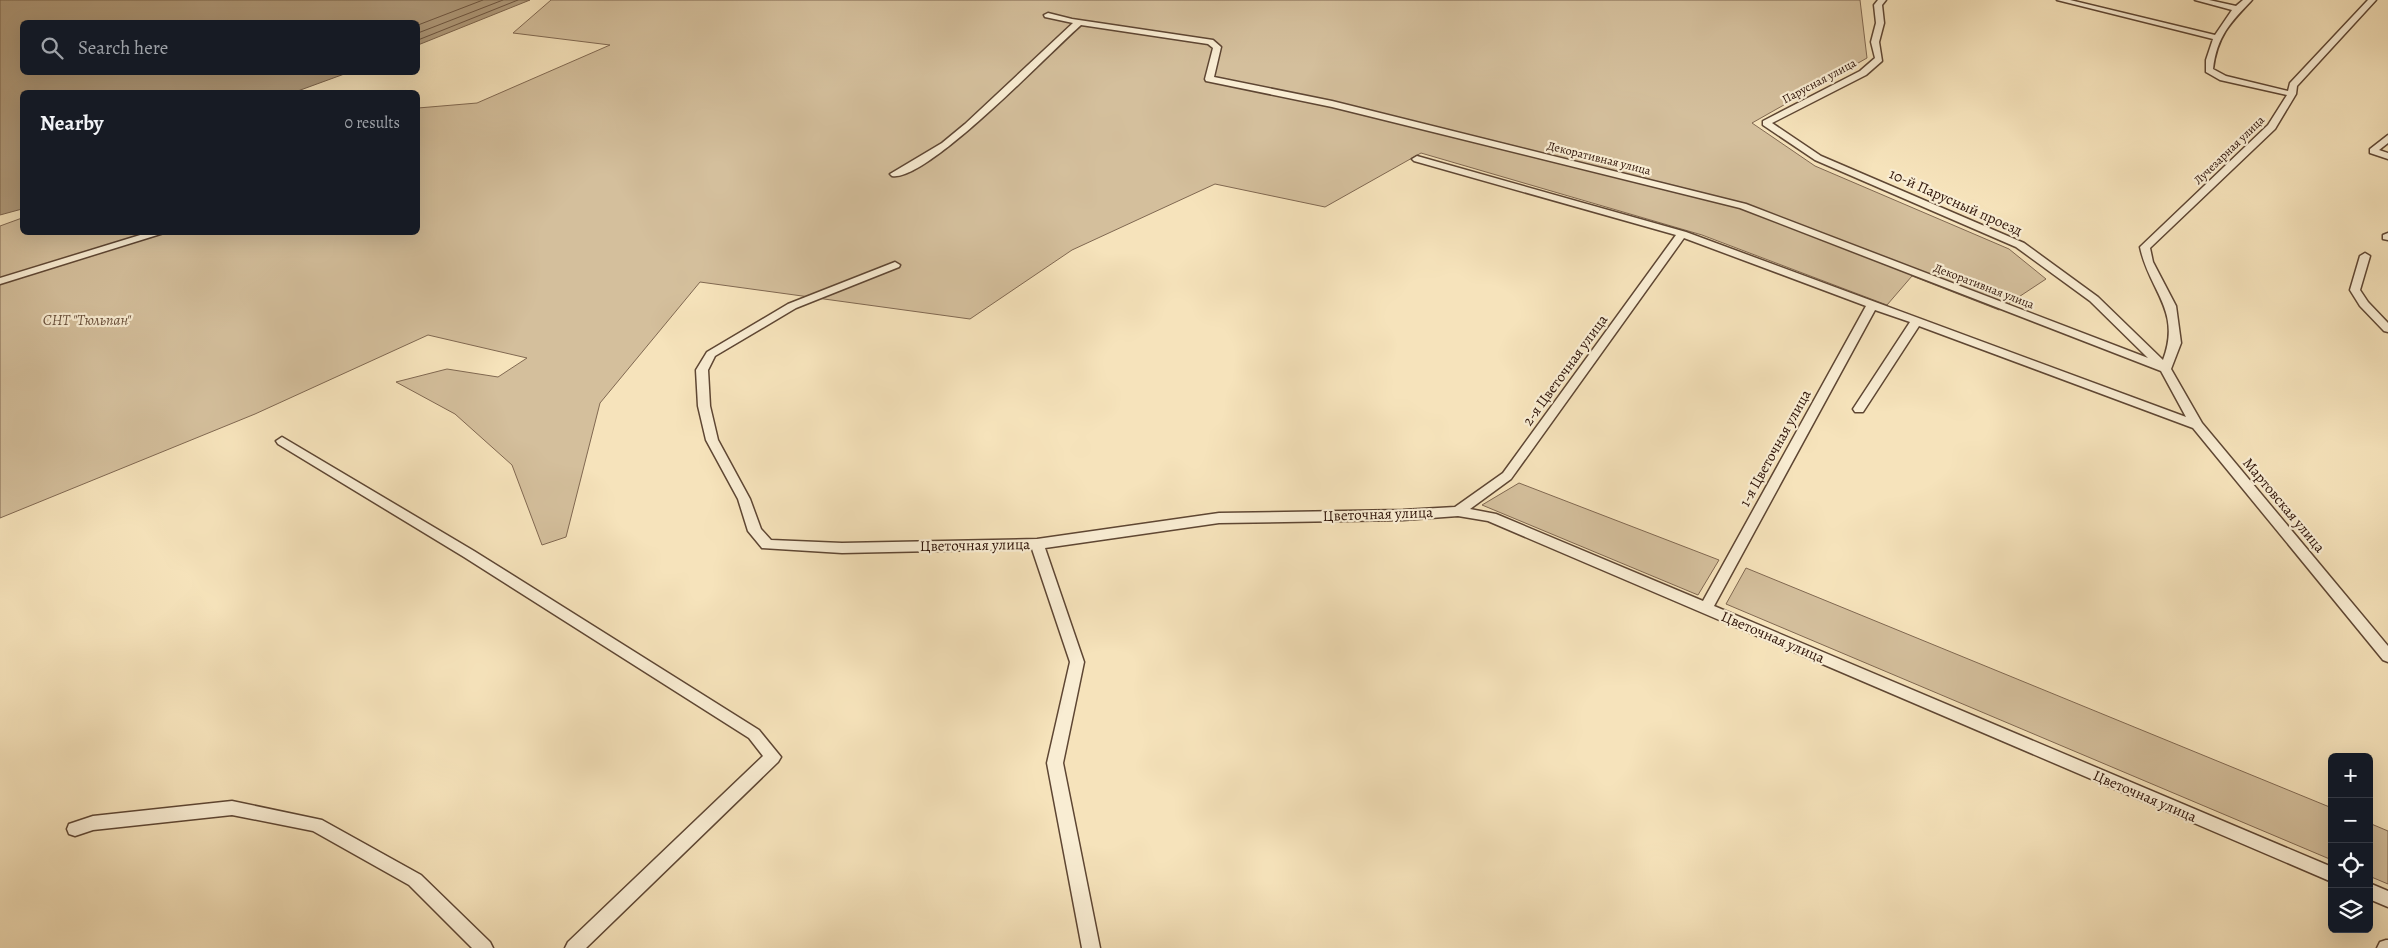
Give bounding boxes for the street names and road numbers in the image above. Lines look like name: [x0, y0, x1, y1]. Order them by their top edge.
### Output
street label: Парусная улица: [1779, 55, 1859, 107]
street label: Лучезарная улица: [2190, 112, 2268, 188]
street label: Декоративная улица: [1545, 137, 1653, 179]
street label: 10-й Парусный проезд: [1886, 164, 2026, 240]
street label: Декоративная улица: [1931, 259, 2037, 313]
street label: 2-я Цветочная улица: [1518, 310, 1612, 430]
street label: 1-я Цветочная улица: [1735, 386, 1816, 510]
street label: Мартовская улица: [2238, 453, 2330, 557]
street label: Цветочная улица: [1323, 502, 1434, 526]
street label: Цветочная улица: [920, 534, 1030, 556]
street label: Цветочная улица: [1718, 606, 1828, 668]
street label: Цветочная улица: [2090, 765, 2200, 827]

